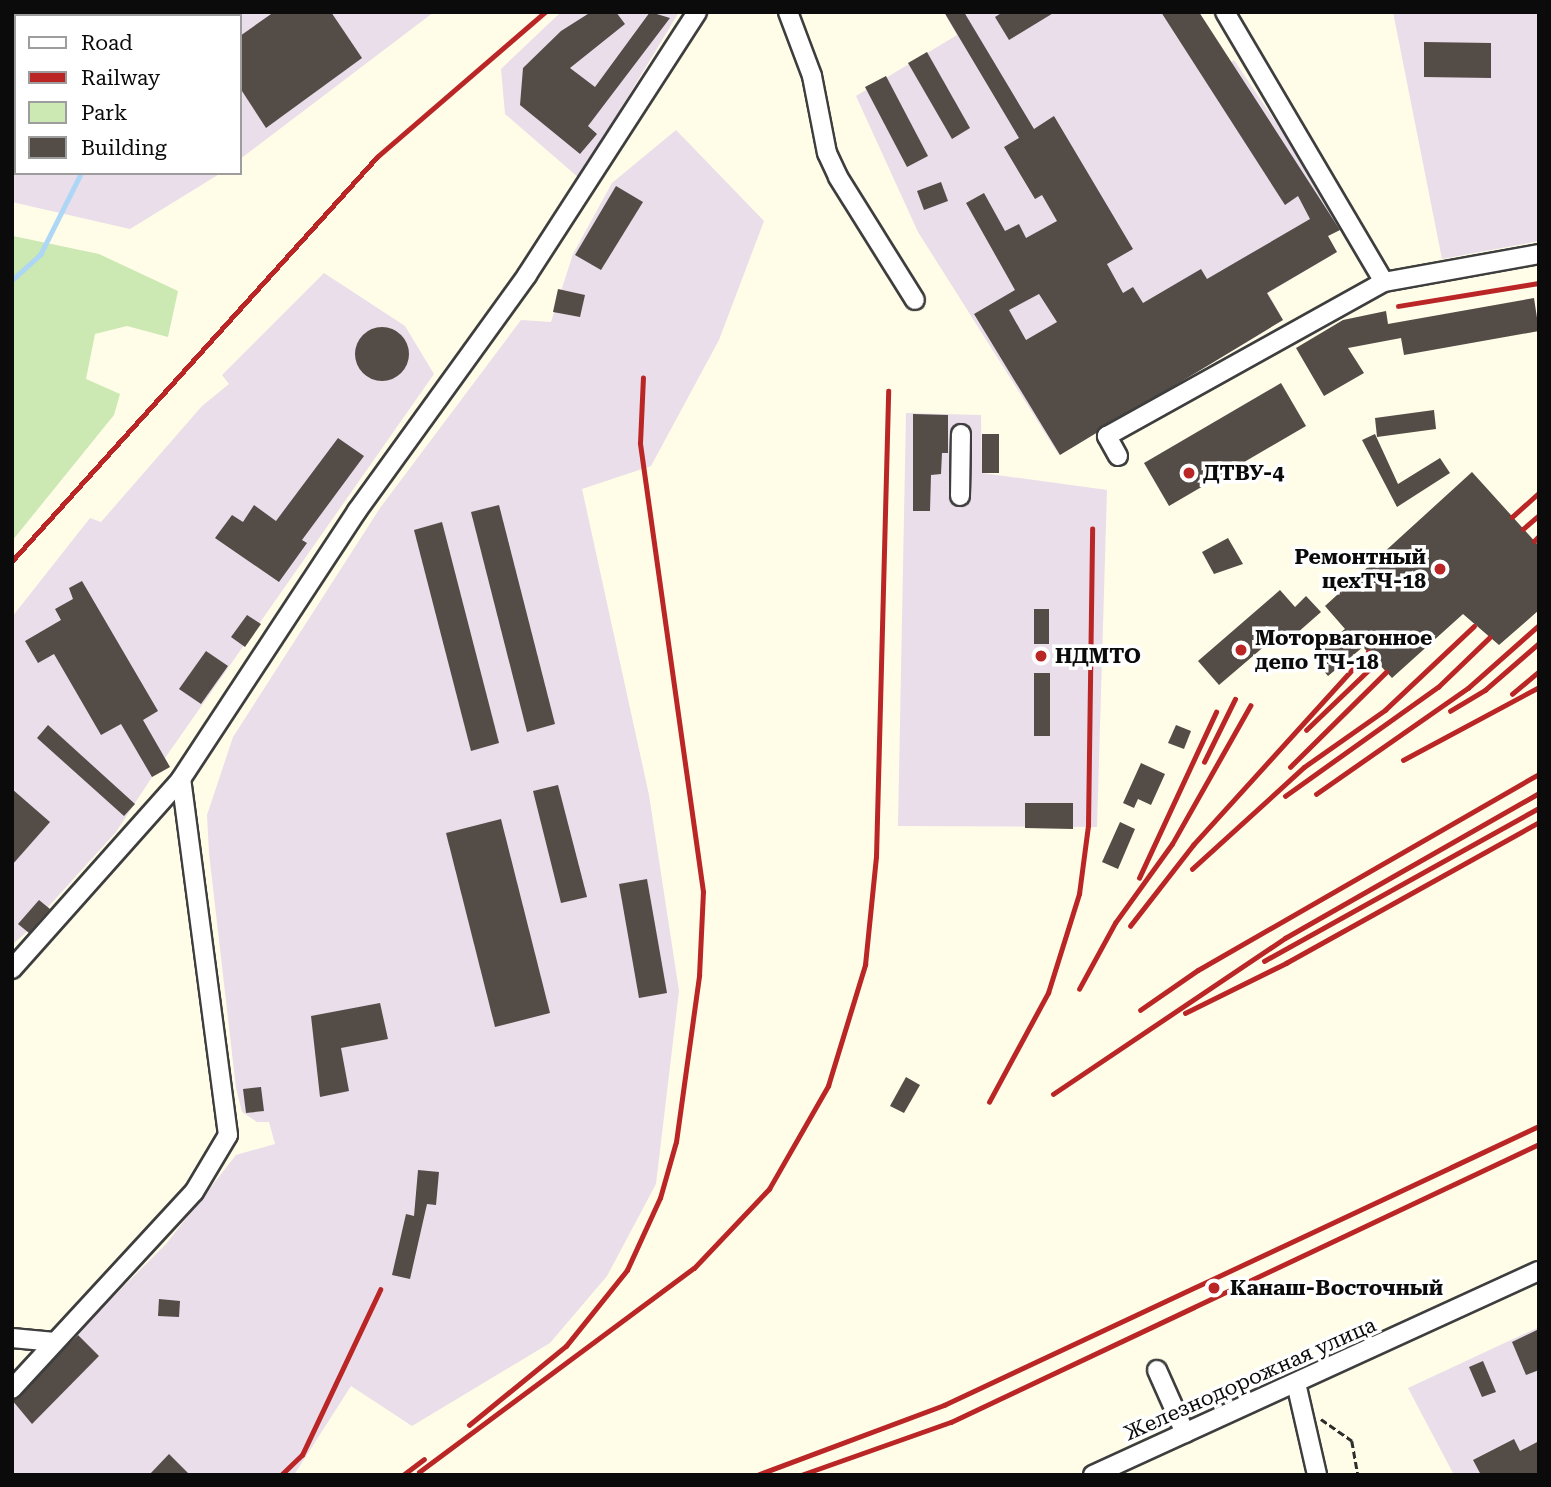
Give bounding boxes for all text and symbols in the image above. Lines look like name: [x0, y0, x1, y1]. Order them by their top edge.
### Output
legend: [14, 14, 242, 175]
text: Road: [81, 31, 133, 55]
text: Railway: [81, 66, 160, 90]
text: Park: [81, 101, 127, 125]
text: Building: [81, 136, 167, 160]
place label: ДТВУ-4: [1203, 460, 1284, 486]
marker: ДТВУ-4: [1181, 465, 1197, 481]
place label: Ремонтный цехТЧ-18: [1295, 544, 1426, 594]
marker: Ремонтный цехТЧ-18: [1432, 561, 1448, 577]
place label: Моторвагонное депо ТЧ-18: [1255, 625, 1432, 675]
marker: Моторвагонное депо ТЧ-18: [1233, 642, 1249, 658]
place label: НДМТО: [1055, 643, 1141, 669]
marker: НДМТО: [1033, 648, 1049, 664]
place label: Канаш-Восточный: [1230, 1275, 1443, 1301]
marker: Канаш-Восточный: [1204, 1278, 1224, 1298]
street label: Железнодорожная улица: [1120, 1312, 1380, 1446]

